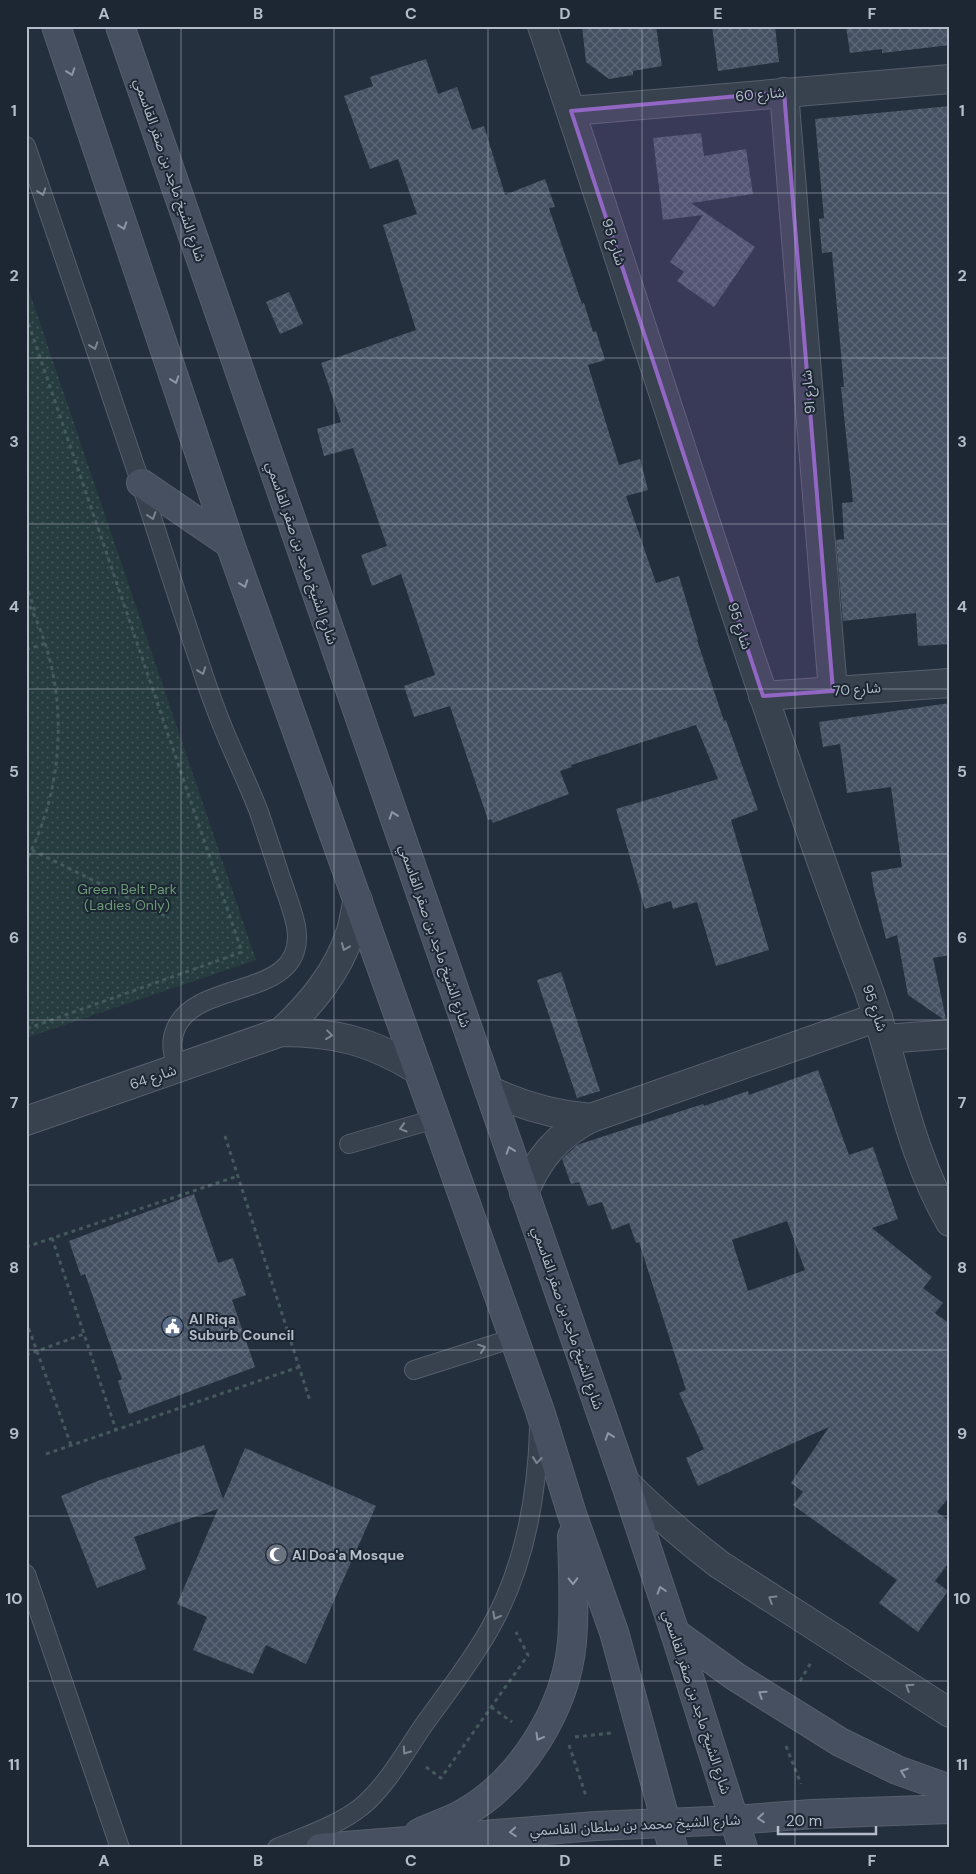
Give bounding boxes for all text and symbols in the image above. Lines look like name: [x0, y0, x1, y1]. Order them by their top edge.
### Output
text: A: [98, 3, 110, 24]
text: B: [253, 3, 263, 24]
text: C: [405, 3, 417, 24]
text: D: [559, 3, 571, 24]
text: E: [713, 3, 723, 24]
text: F: [868, 3, 877, 24]
one-way arrow: [66, 68, 76, 76]
street label: شارع الشيخ ماجد بن صقر القاسمي: [128, 76, 210, 265]
street label: شارع 60: [735, 83, 786, 107]
text: 1: [11, 100, 17, 121]
text: 1: [959, 100, 965, 121]
one-way arrow: [36, 187, 46, 196]
street label: شارع 95: [596, 216, 630, 268]
one-way arrow: [117, 222, 127, 230]
text: 2: [9, 265, 19, 286]
text: 2: [957, 265, 967, 286]
one-way arrow: [88, 341, 98, 350]
street label: شارع 91: [797, 369, 821, 415]
one-way arrow: [169, 376, 179, 384]
text: 3: [9, 431, 19, 452]
text: 3: [957, 431, 967, 452]
street label: شارع الشيخ ماجد بن صقر القاسمي: [260, 459, 342, 648]
one-way arrow: [146, 512, 156, 520]
one-way arrow: [238, 579, 248, 588]
text: 4: [9, 596, 19, 617]
text: 4: [957, 596, 967, 617]
street label: شارع 95: [722, 600, 756, 652]
one-way arrow: [196, 666, 206, 674]
street label: شارع 70: [832, 678, 882, 702]
text: 5: [9, 761, 19, 782]
text: 5: [957, 761, 967, 782]
one-way arrow: [389, 811, 399, 820]
street label: شارع الشيخ ماجد بن صقر القاسمي: [393, 842, 475, 1031]
park label: Green Belt Park (Ladies Only): [77, 880, 177, 914]
text: 6: [9, 927, 19, 948]
text: 6: [957, 927, 967, 948]
one-way arrow: [340, 942, 351, 951]
street label: شارع 95: [857, 982, 891, 1034]
one-way arrow: [326, 1029, 334, 1040]
street label: شارع 64: [127, 1061, 179, 1095]
text: 7: [10, 1092, 19, 1113]
text: 7: [958, 1092, 967, 1113]
one-way arrow: [399, 1123, 408, 1133]
one-way arrow: [506, 1147, 516, 1155]
street label: شارع الشيخ ماجد بن صقر القاسمي: [526, 1224, 608, 1413]
text: 8: [9, 1257, 19, 1278]
text: 8: [957, 1257, 967, 1278]
place label: Al Riqa Suburb Council: [189, 1310, 294, 1344]
public building icon: Al Riqa Suburb Council: [161, 1315, 185, 1339]
one-way arrow: [477, 1344, 485, 1354]
text: 9: [9, 1423, 19, 1444]
text: 9: [957, 1423, 967, 1444]
one-way arrow: [605, 1432, 615, 1441]
one-way arrow: [532, 1456, 543, 1464]
mosque icon: Al Doa'a Mosque: [264, 1543, 288, 1567]
place label: Al Doa'a Mosque: [292, 1546, 404, 1564]
one-way arrow: [568, 1577, 578, 1585]
one-way arrow: [657, 1586, 667, 1595]
text: 10: [5, 1588, 23, 1609]
text: 10: [953, 1588, 971, 1609]
one-way arrow: [768, 1596, 777, 1606]
street label: شارع الشيخ ماجد بن صقر القاسمي: [657, 1608, 735, 1797]
one-way arrow: [492, 1611, 502, 1620]
one-way arrow: [905, 1684, 914, 1693]
one-way arrow: [758, 1690, 767, 1700]
one-way arrow: [536, 1731, 546, 1740]
one-way arrow: [403, 1745, 412, 1755]
text: 11: [8, 1754, 20, 1775]
text: 11: [956, 1754, 968, 1775]
one-way arrow: [900, 1768, 909, 1778]
scale bar: [778, 1804, 876, 1836]
street label: شارع الشيخ محمد بن سلطان القاسمي: [529, 1810, 741, 1842]
text: 20 m: [786, 1811, 822, 1831]
one-way arrow: [757, 1812, 765, 1823]
one-way arrow: [509, 1826, 517, 1837]
text: A: [98, 1850, 110, 1871]
text: B: [253, 1850, 263, 1871]
text: C: [405, 1850, 417, 1871]
text: D: [559, 1850, 571, 1871]
text: E: [713, 1850, 723, 1871]
text: F: [868, 1850, 877, 1871]

